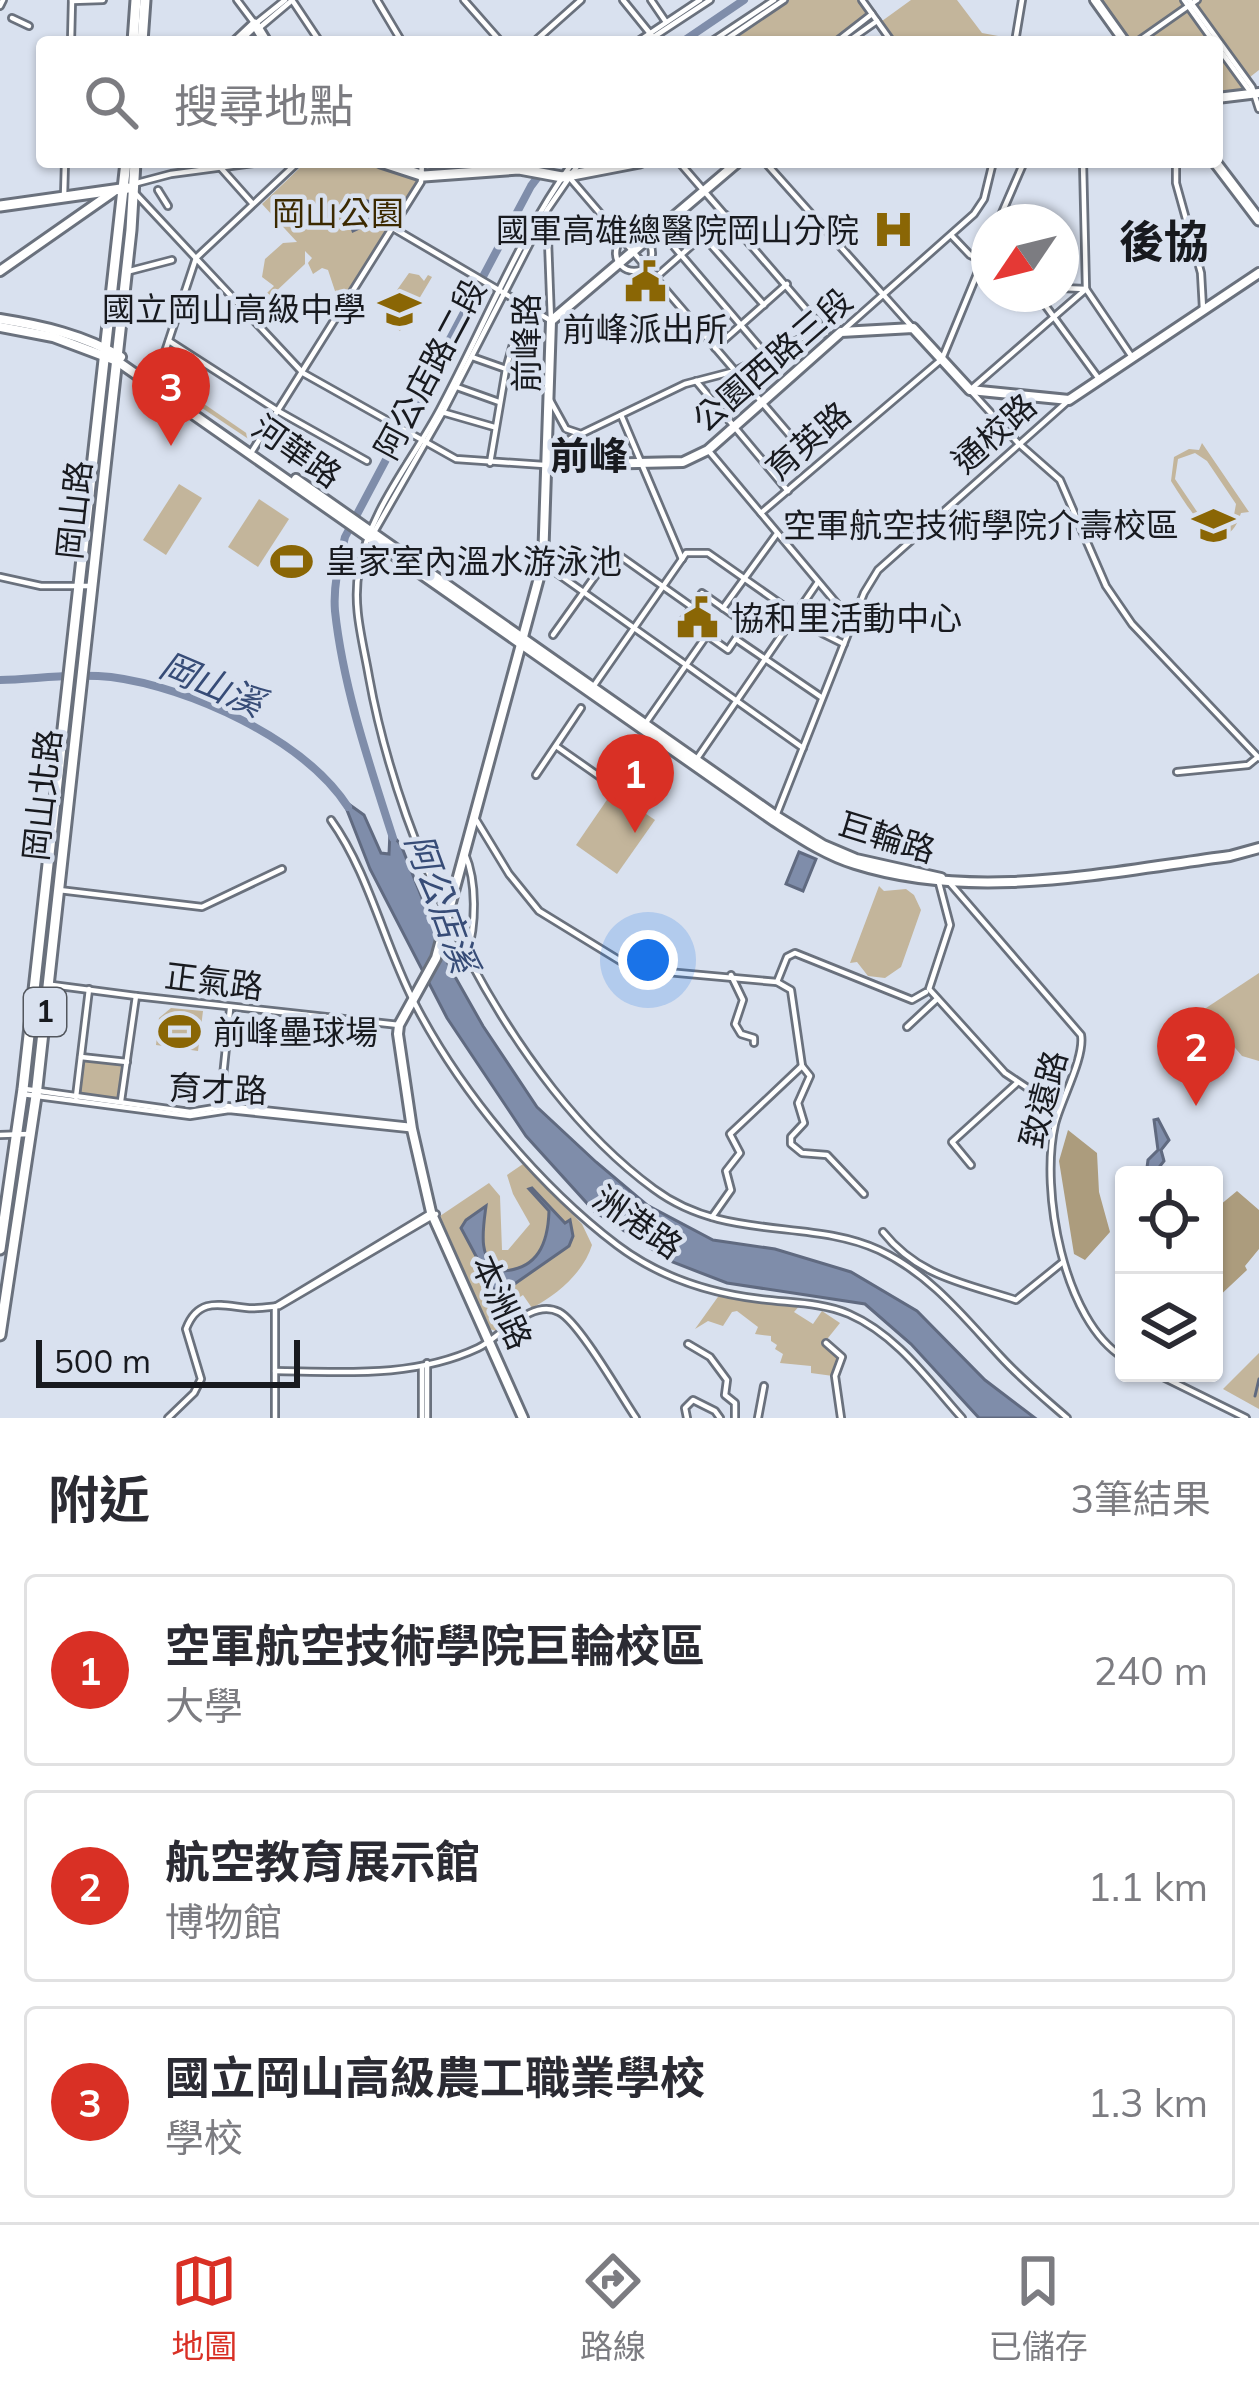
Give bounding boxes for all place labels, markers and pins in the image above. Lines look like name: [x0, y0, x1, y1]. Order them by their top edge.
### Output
hospital icon: 國軍高雄總醫院岡山分院: [870, 207, 916, 253]
place label: 國軍高雄總醫院岡山分院: [496, 209, 859, 250]
public building icon: 前峰派出所: [622, 258, 668, 304]
school or university icon: 國立岡山高級中學: [377, 286, 423, 332]
place label: 國立岡山高級中學: [102, 288, 366, 329]
place label: 前峰派出所: [563, 308, 728, 349]
pin: 3: [132, 347, 210, 446]
school or university icon: 空軍航空技術學院介壽校區: [1190, 502, 1236, 548]
place label: 空軍航空技術學院介壽校區: [783, 504, 1179, 545]
sports icon: 皇家室內溫水游泳池: [268, 538, 314, 584]
place label: 皇家室內溫水游泳池: [325, 540, 622, 581]
public building icon: 協和里活動中心: [674, 595, 720, 641]
place label: 協和里活動中心: [731, 597, 962, 638]
pin: 1: [596, 734, 674, 833]
pin: 2: [1157, 1007, 1235, 1106]
sports icon: 前峰壘球場: [156, 1009, 202, 1055]
place label: 前峰壘球場: [213, 1011, 378, 1052]

